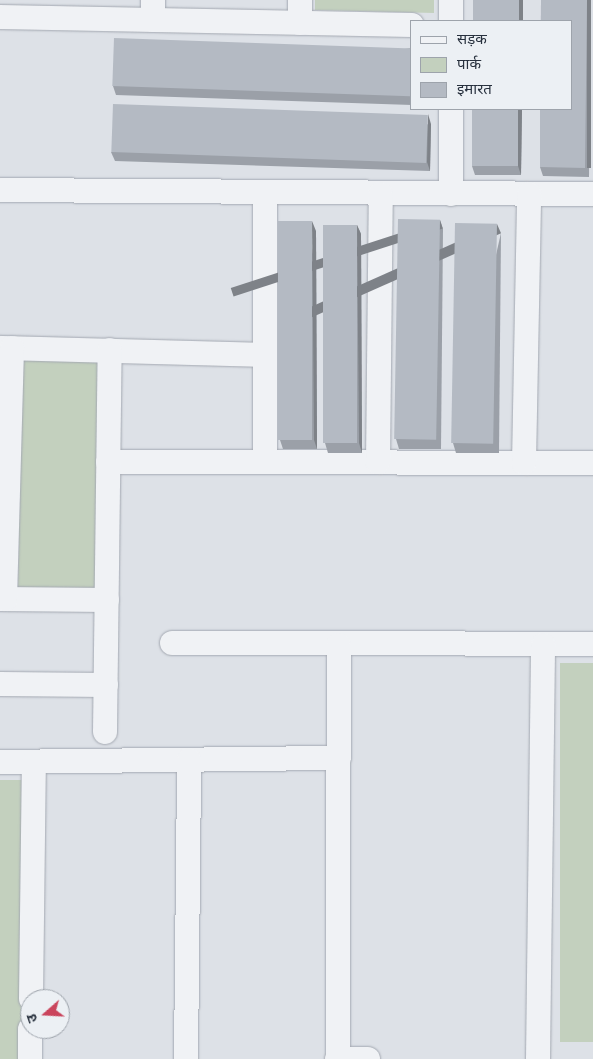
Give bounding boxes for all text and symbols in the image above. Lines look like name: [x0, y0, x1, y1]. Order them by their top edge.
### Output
legend: [410, 20, 573, 110]
text: सड़क: [457, 29, 487, 48]
text: पार्क: [457, 54, 481, 73]
text: इमारत: [457, 79, 492, 98]
north arrow: [20, 989, 70, 1039]
text: उ: [22, 1012, 42, 1025]

